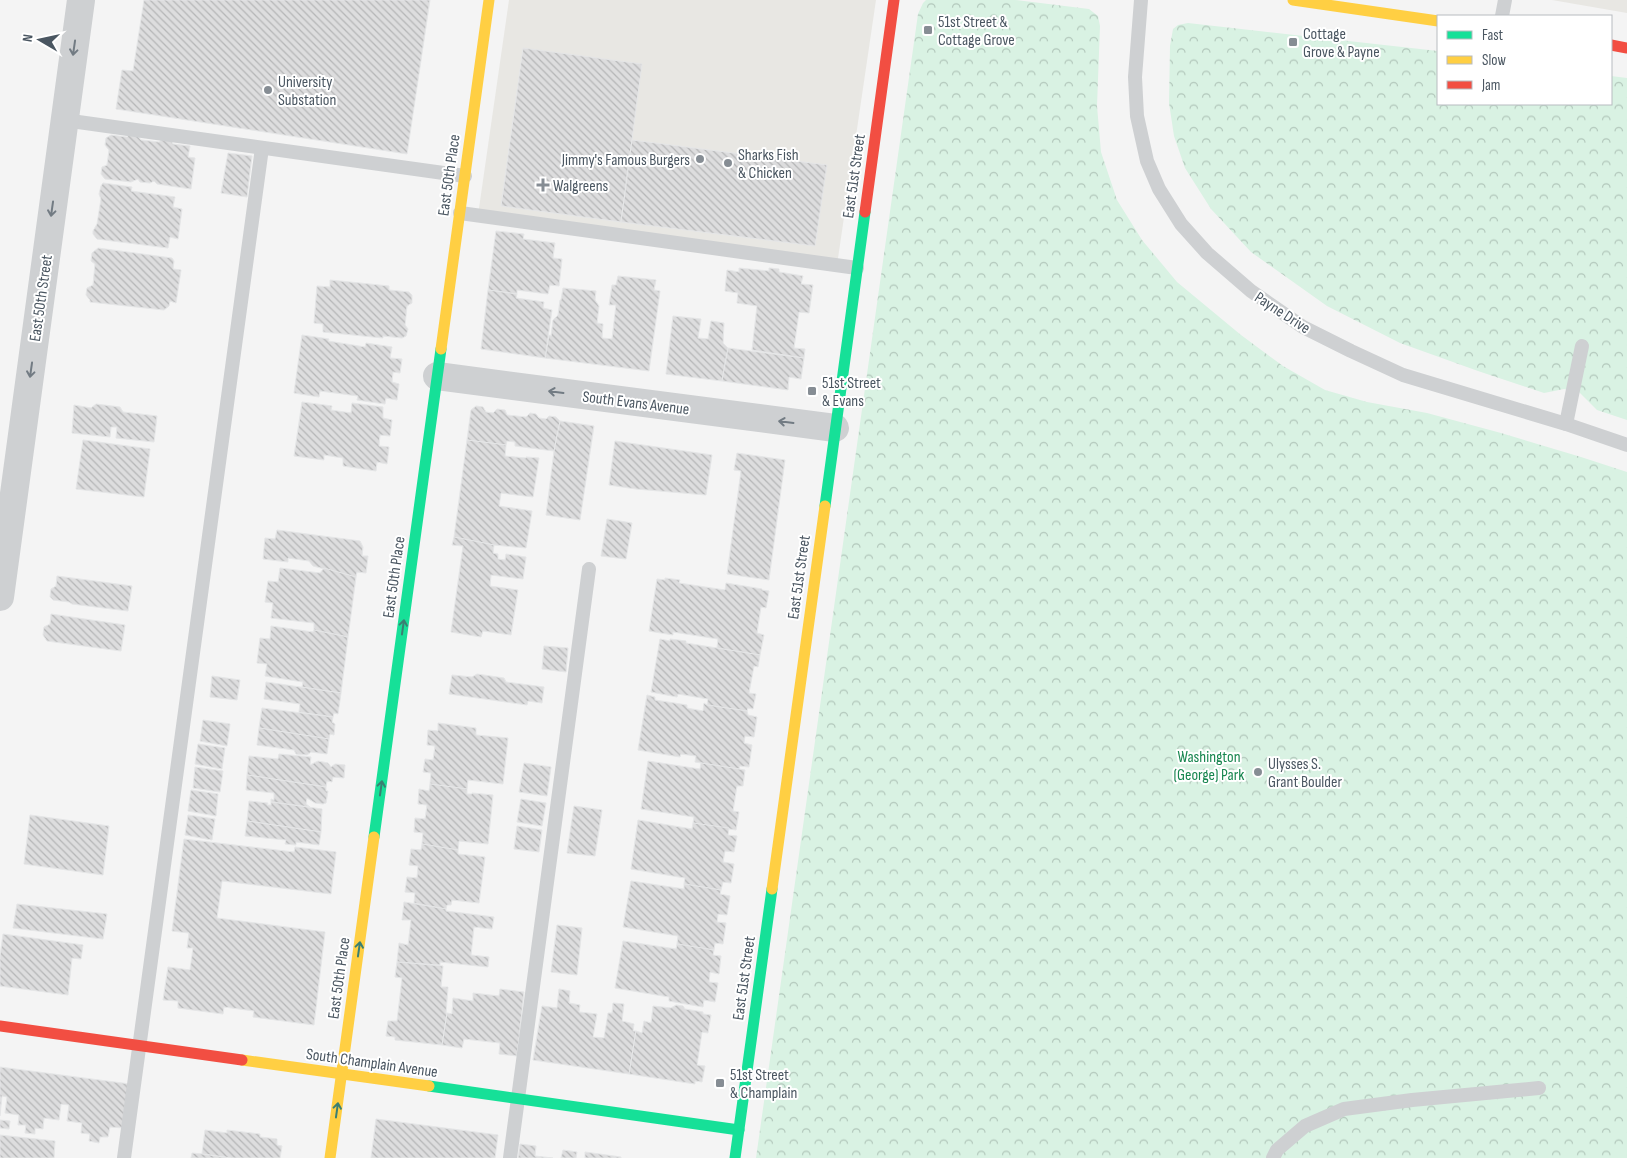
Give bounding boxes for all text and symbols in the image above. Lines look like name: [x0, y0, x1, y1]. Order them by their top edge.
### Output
place label: 51st Street & Cottage Grove: [938, 13, 1015, 50]
north arrow: [15, 15, 65, 65]
legend: [1437, 15, 1612, 105]
marker: 51st Street & Cottage Grove: [922, 24, 934, 36]
place label: Cottage Grove & Payne: [1303, 25, 1380, 62]
text: Fast: [1482, 26, 1504, 45]
text: N: [19, 33, 37, 43]
marker: Cottage Grove & Payne: [1287, 36, 1299, 48]
one-way arrow: [69, 40, 79, 56]
text: Slow: [1482, 51, 1506, 70]
place label: University Substation: [278, 73, 336, 110]
text: Jam: [1481, 76, 1500, 95]
marker: University Substation: [262, 84, 274, 96]
street label: East 50th Place: [434, 133, 465, 217]
street label: East 51st Street: [839, 133, 870, 219]
place label: Sharks Fish & Chicken: [738, 146, 799, 183]
place label: Jimmy's Famous Burgers: [561, 151, 690, 170]
marker: Jimmy's Famous Burgers: [694, 153, 706, 165]
marker: Sharks Fish & Chicken: [722, 157, 734, 169]
place label: Walgreens: [553, 177, 609, 196]
marker: Walgreens: [537, 179, 549, 191]
one-way arrow: [47, 201, 57, 217]
street label: East 50th Street: [26, 254, 57, 343]
street label: Payne Drive: [1251, 288, 1314, 338]
one-way arrow: [25, 362, 35, 378]
place label: 51st Street & Evans: [822, 374, 881, 411]
marker: 51st Street & Evans: [806, 385, 818, 397]
one-way arrow: [548, 386, 564, 396]
street label: South Evans Avenue: [581, 388, 690, 419]
one-way arrow: [779, 417, 795, 427]
street label: East 51st Street: [784, 534, 815, 620]
street label: East 50th Place: [379, 535, 410, 619]
one-way arrow: [398, 619, 408, 635]
park label: Washington (George) Park: [1174, 748, 1244, 785]
place label: Ulysses S. Grant Boulder: [1268, 755, 1342, 792]
marker: Ulysses S. Grant Boulder: [1252, 766, 1264, 778]
one-way arrow: [376, 780, 386, 796]
street label: East 51st Street: [729, 935, 760, 1021]
street label: East 50th Place: [324, 936, 355, 1020]
one-way arrow: [354, 941, 364, 957]
street label: South Champlain Avenue: [305, 1045, 439, 1082]
place label: 51st Street & Champlain: [730, 1066, 797, 1103]
marker: 51st Street & Champlain: [714, 1077, 726, 1089]
one-way arrow: [332, 1102, 342, 1118]

